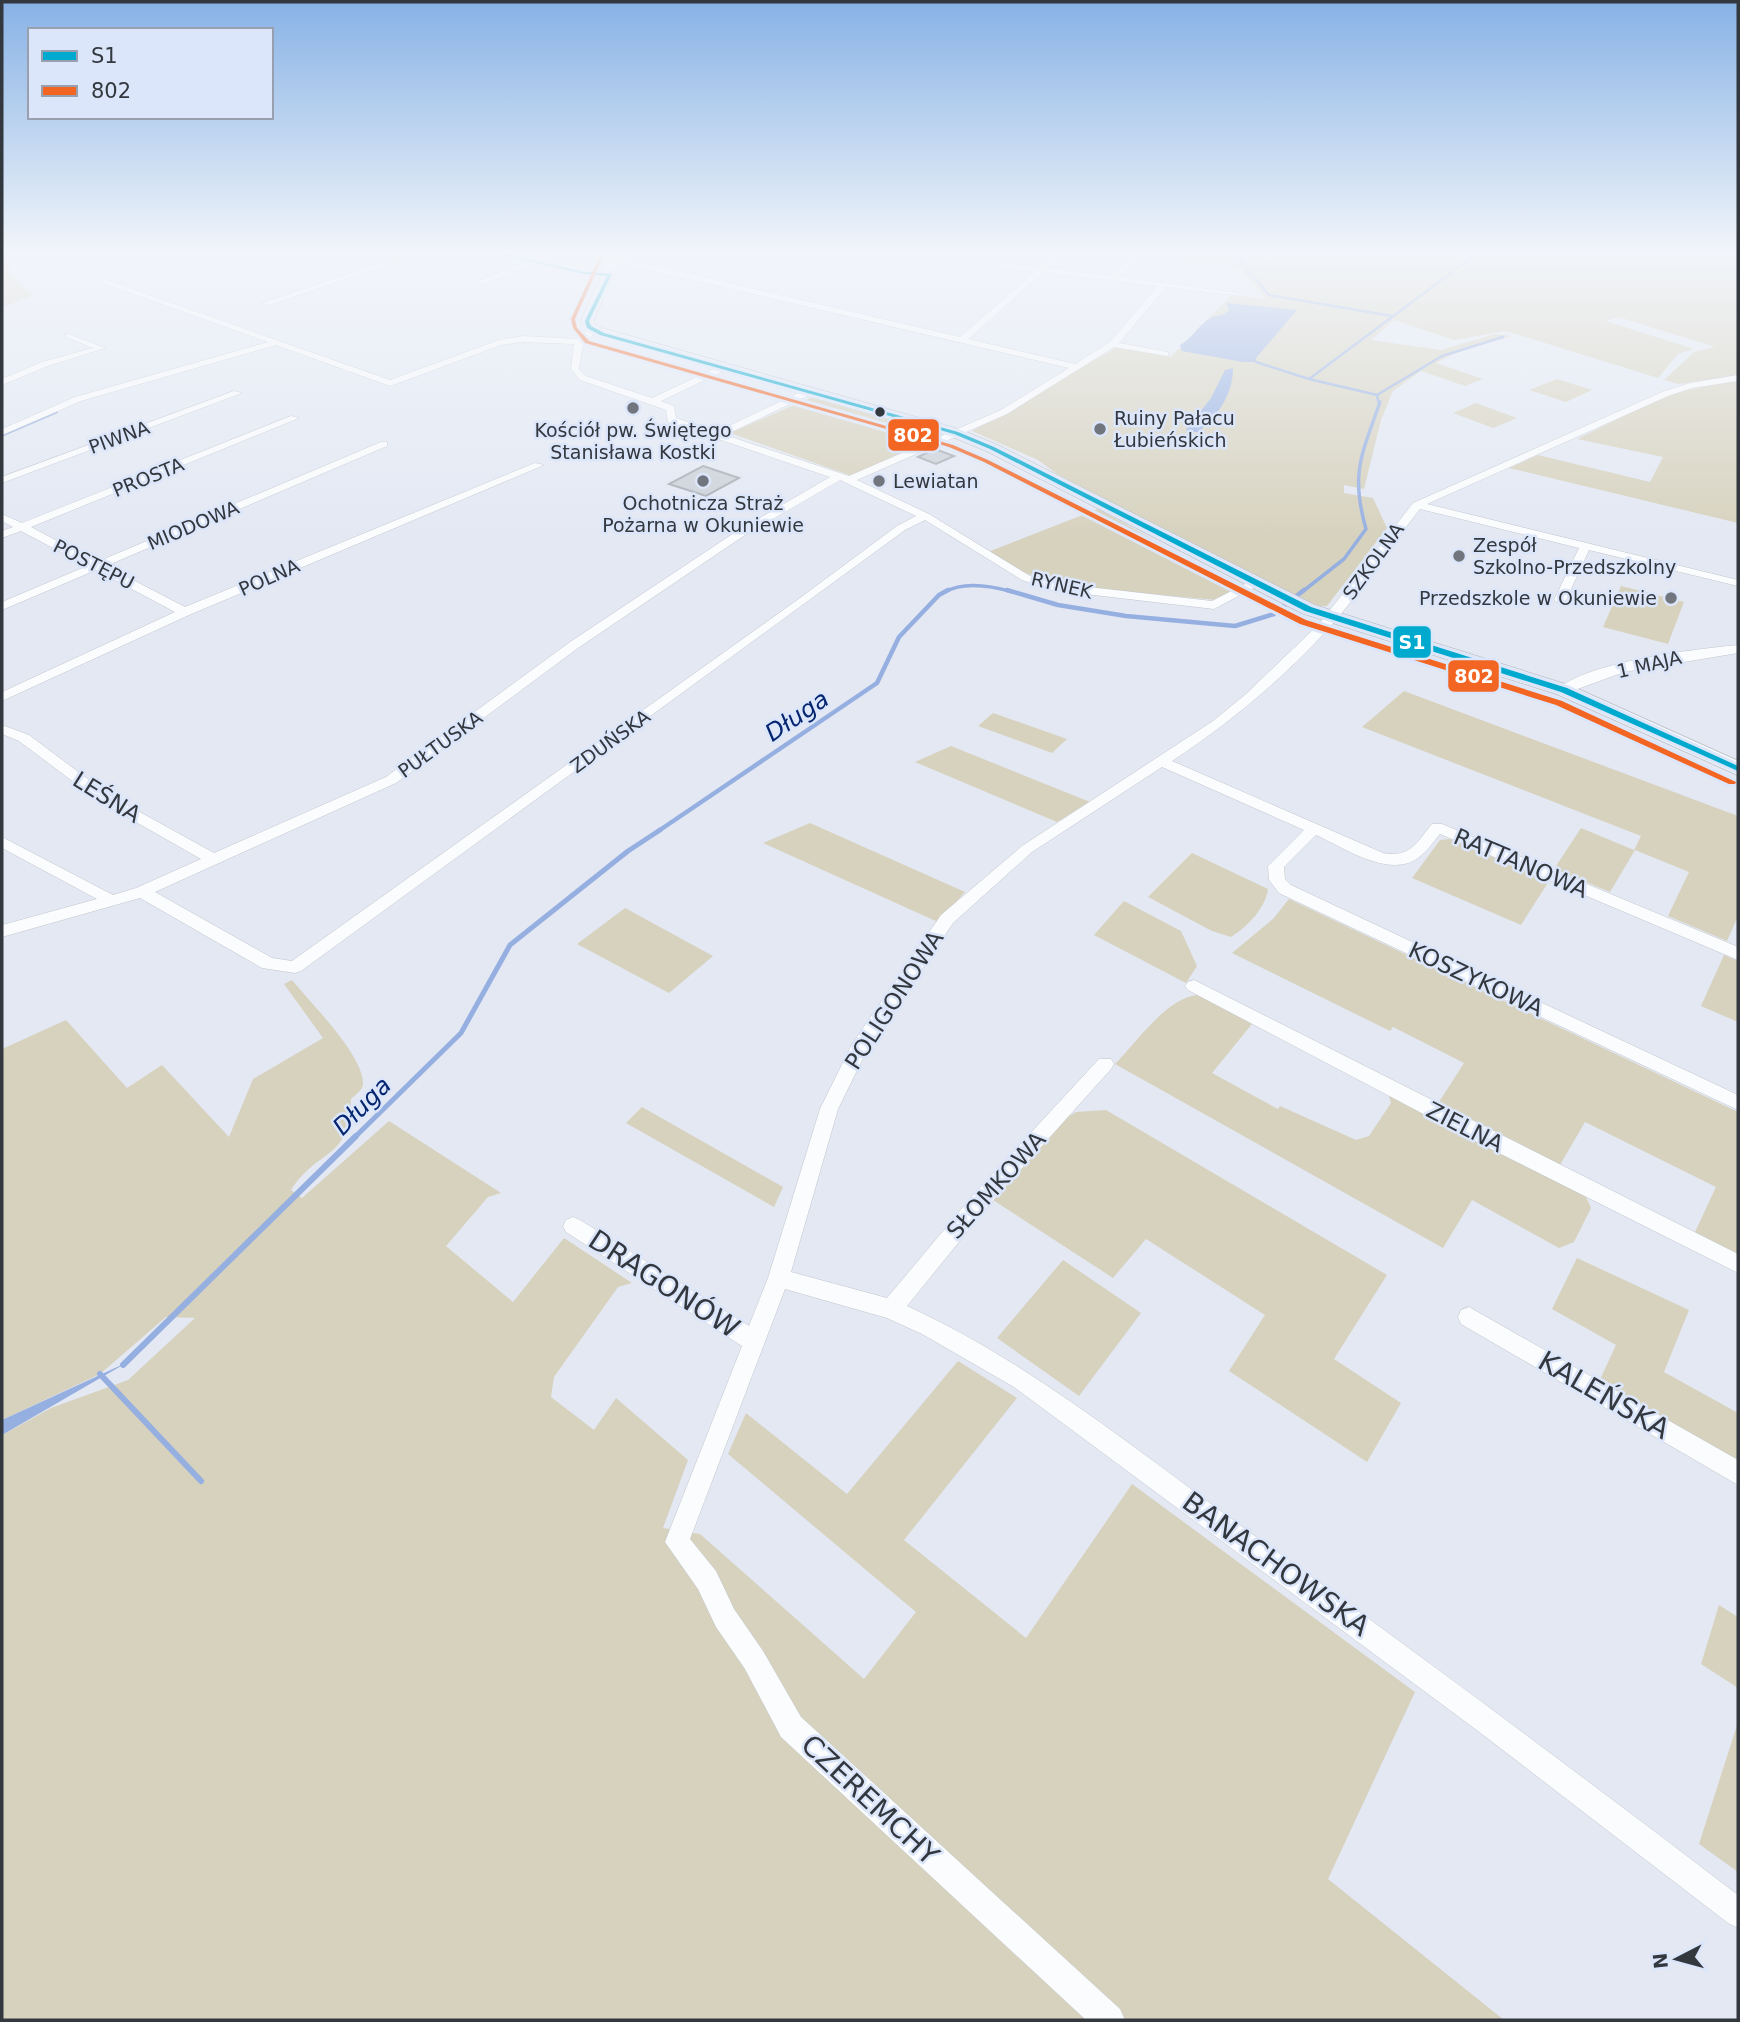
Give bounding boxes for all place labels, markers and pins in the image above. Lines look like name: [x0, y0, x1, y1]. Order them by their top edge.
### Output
marker: Kościół pw. Świętego Stanisława Kostki: [625, 400, 641, 416]
unlabelled marker: [873, 405, 887, 419]
place label: Ruiny Pałacu Łubieńskich: [1113, 407, 1235, 451]
place label: Kościół pw. Świętego Stanisława Kostki: [534, 418, 732, 463]
marker: Ruiny Pałacu Łubieńskich: [1092, 421, 1108, 437]
place label: Lewiatan: [893, 470, 979, 492]
marker: Ochotnicza Straż Pożarna w Okuniewie: [695, 473, 711, 489]
marker: Lewiatan: [871, 473, 887, 489]
place label: Ochotnicza Straż Pożarna w Okuniewie: [602, 492, 804, 536]
place label: Zespół Szkolno-Przedszkolny: [1473, 534, 1676, 578]
marker: Zespół Szkolno-Przedszkolny: [1451, 548, 1467, 564]
place label: Przedszkole w Okuniewie: [1419, 587, 1657, 609]
marker: Przedszkole w Okuniewie: [1663, 590, 1679, 606]

